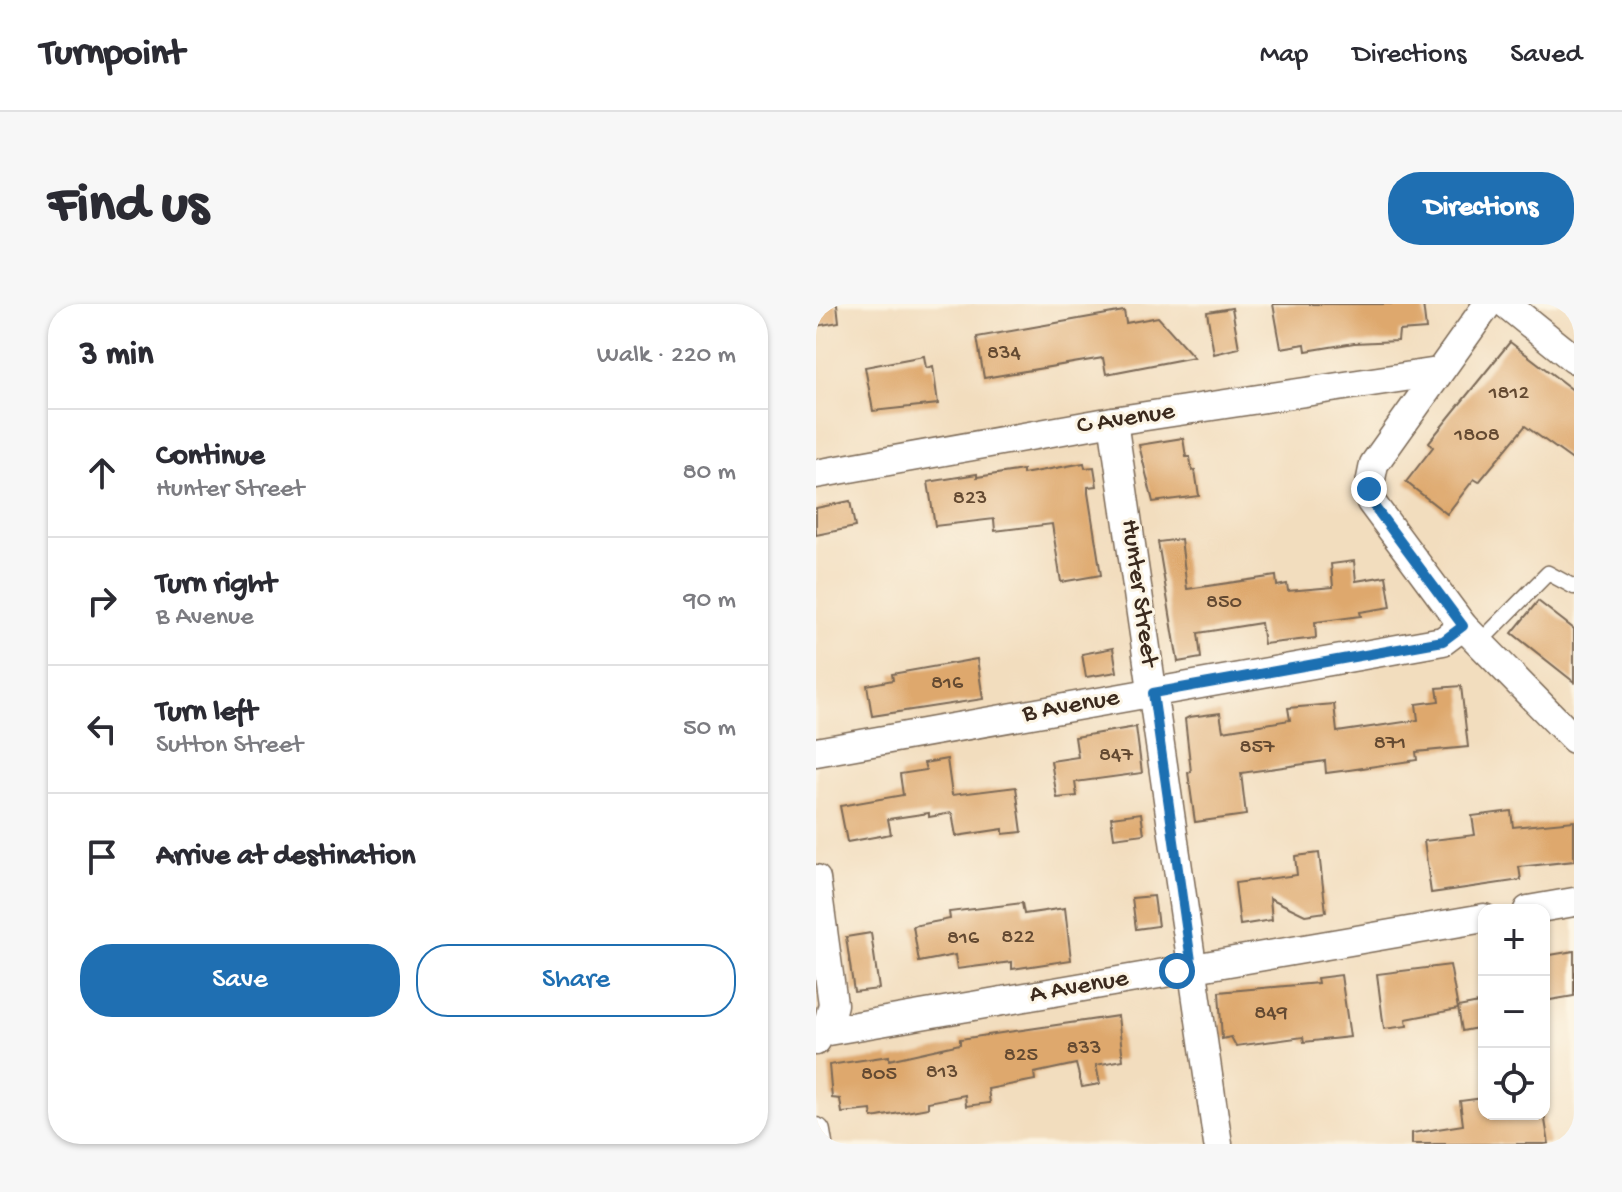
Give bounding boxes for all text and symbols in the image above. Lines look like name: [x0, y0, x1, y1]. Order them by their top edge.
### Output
text: Turnpoint: [40, 33, 184, 77]
text: Map: [1260, 39, 1308, 72]
text: Directions: [1352, 39, 1466, 72]
text: Saved: [1510, 39, 1582, 72]
button: Directions: [1388, 172, 1574, 245]
text: Find us: [48, 175, 208, 241]
text: 3 min: [80, 336, 153, 376]
text: Walk · 220 m: [597, 341, 736, 372]
house number: 834: [987, 341, 1022, 367]
house number: 1812: [1488, 381, 1530, 407]
street label: C Avenue: [1075, 397, 1178, 443]
house number: 1808: [1453, 423, 1500, 449]
text: Continue: [156, 440, 265, 475]
icon: ahead: [80, 451, 124, 495]
text: 80 m: [682, 458, 736, 489]
route end: [1351, 471, 1387, 507]
text: Hunter Street: [156, 475, 304, 506]
house number: 823: [953, 486, 987, 512]
street label: Hunter Street: [1112, 518, 1164, 671]
text: Turn right: [156, 568, 276, 603]
icon: right: [80, 579, 124, 623]
text: 90 m: [684, 586, 736, 617]
house number: 850: [1206, 590, 1242, 616]
text: B Avenue: [156, 603, 254, 634]
house number: 816: [931, 671, 964, 697]
street label: B Avenue: [1019, 683, 1122, 731]
text: Turn left: [156, 696, 257, 731]
icon: left: [80, 707, 124, 751]
text: 50 m: [683, 714, 736, 745]
text: Sutton Street: [156, 731, 303, 762]
house number: 871: [1374, 731, 1406, 757]
house number: 857: [1239, 735, 1275, 761]
house number: 847: [1099, 743, 1134, 769]
icon: arrive: [80, 835, 124, 879]
text: Arrive at destination: [156, 840, 416, 875]
map controls: [1478, 904, 1550, 1120]
button: +: [1478, 904, 1550, 976]
house number: 822: [1001, 925, 1035, 951]
house number: 816: [947, 926, 980, 952]
button: Save: [80, 944, 400, 1017]
button: Share: [416, 944, 736, 1017]
route start: [1159, 953, 1195, 989]
street label: A Avenue: [1027, 964, 1131, 1012]
button: −: [1478, 976, 1550, 1048]
house number: 849: [1254, 1001, 1288, 1027]
house number: 833: [1067, 1036, 1101, 1062]
house number: 825: [1004, 1043, 1038, 1069]
button: locate: [1478, 1048, 1550, 1120]
house number: 813: [926, 1060, 958, 1086]
house number: 805: [861, 1062, 897, 1088]

